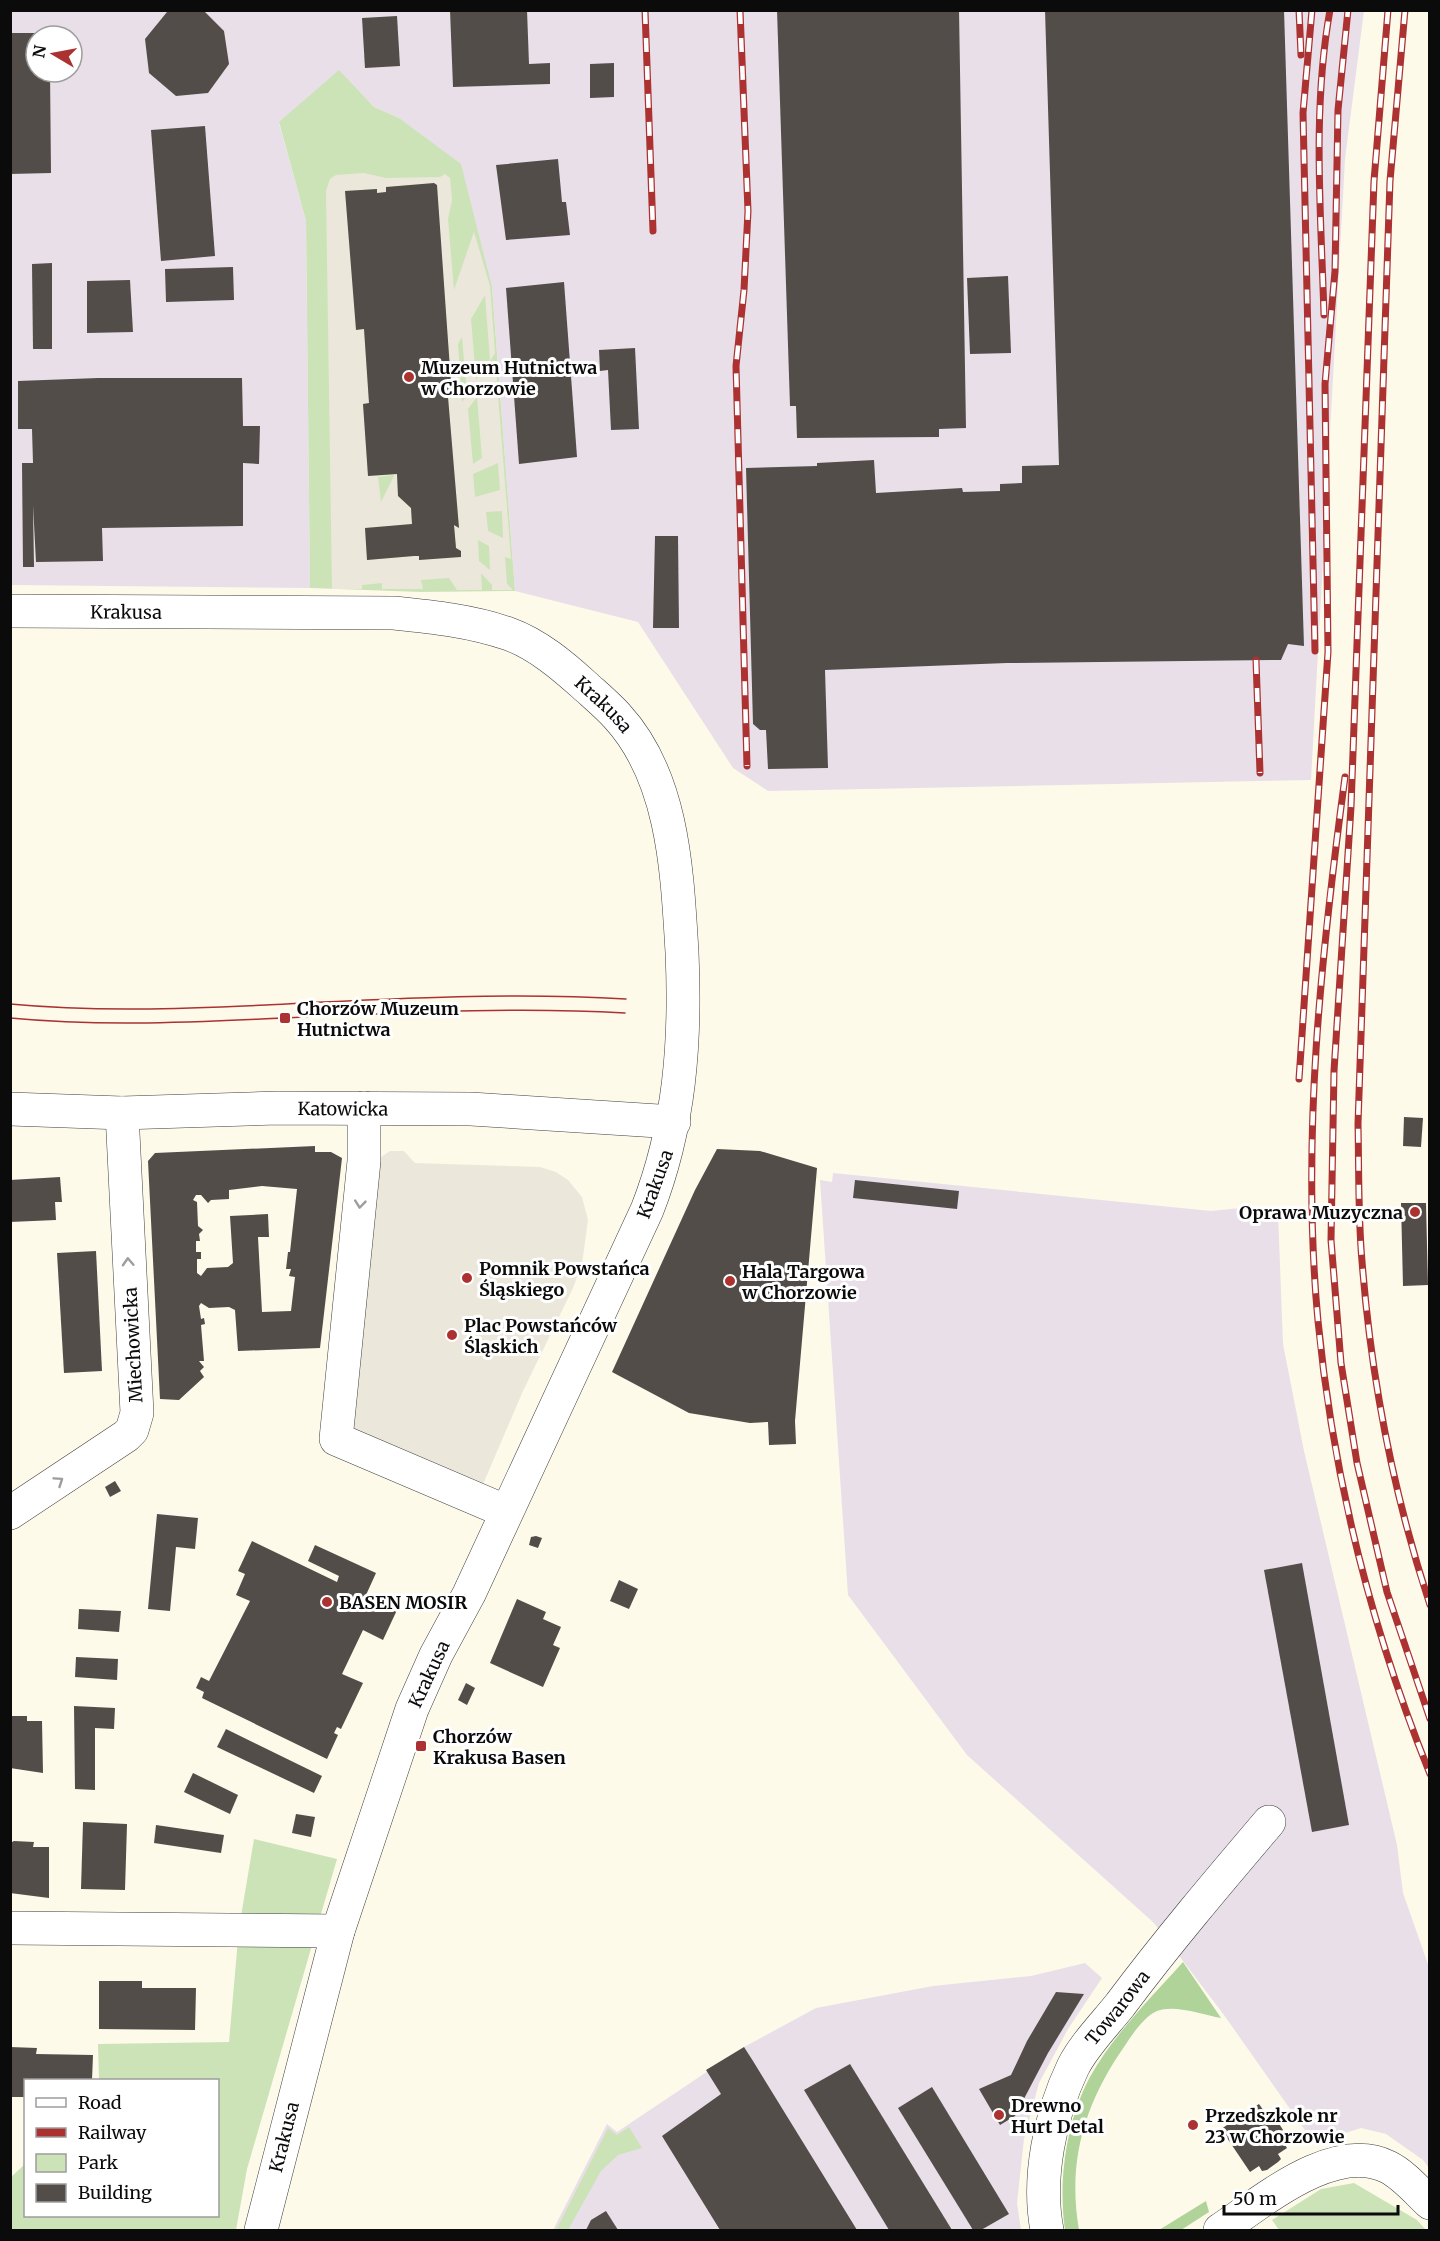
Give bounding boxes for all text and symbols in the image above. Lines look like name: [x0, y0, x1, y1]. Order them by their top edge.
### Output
north arrow: [24, 24, 84, 84]
text: N: [28, 43, 50, 59]
place label: Muzeum Hutnictwa w Chorzowie: [420, 356, 597, 400]
marker: Muzeum Hutnictwa w Chorzowie: [402, 370, 416, 384]
street label: Krakusa: [90, 600, 162, 623]
street label: Krakusa: [570, 671, 638, 737]
place label: Chorzów Muzeum Hutnictwa: [297, 997, 459, 1041]
marker: Chorzów Muzeum Hutnictwa: [278, 1011, 292, 1025]
street label: Katowicka: [297, 1097, 389, 1120]
street label: Krakusa: [632, 1146, 678, 1222]
one-way arrow: [354, 1199, 367, 1209]
place label: Oprawa Muzyczna: [1239, 1201, 1403, 1224]
marker: Oprawa Muzyczna: [1408, 1205, 1422, 1219]
one-way arrow: [122, 1257, 135, 1266]
place label: Pomnik Powstańca Śląskiego: [479, 1257, 650, 1301]
place label: Hala Targowa w Chorzowie: [741, 1260, 865, 1304]
marker: Pomnik Powstańca Śląskiego: [460, 1271, 474, 1285]
marker: Hala Targowa w Chorzowie: [723, 1274, 737, 1288]
street label: Miechowicka: [118, 1286, 148, 1403]
place label: Plac Powstańców Śląskich: [464, 1314, 618, 1358]
marker: Plac Powstańców Śląskich: [445, 1328, 459, 1342]
one-way arrow: [53, 1477, 64, 1488]
place label: BASEN MOSIR: [339, 1591, 467, 1614]
marker: BASEN MOSIR: [320, 1595, 334, 1609]
street label: Krakusa: [403, 1636, 455, 1711]
place label: Chorzów Krakusa Basen: [433, 1725, 566, 1769]
marker: Chorzów Krakusa Basen: [414, 1739, 428, 1753]
street label: Towarowa: [1080, 1965, 1154, 2050]
legend: [24, 2079, 219, 2217]
text: Road: [78, 2091, 122, 2114]
place label: Drewno Hurt Detal: [1011, 2094, 1104, 2138]
street label: Krakusa: [264, 2099, 304, 2175]
place label: Przedszkole nr 23 w Chorzowie: [1205, 2104, 1345, 2148]
marker: Drewno Hurt Detal: [992, 2108, 1006, 2122]
marker: Przedszkole nr 23 w Chorzowie: [1186, 2118, 1200, 2132]
text: Railway: [78, 2121, 147, 2144]
text: Park: [78, 2151, 119, 2174]
scale bar: [1224, 2178, 1398, 2216]
text: Building: [78, 2181, 152, 2204]
text: 50 m: [1233, 2187, 1277, 2210]

